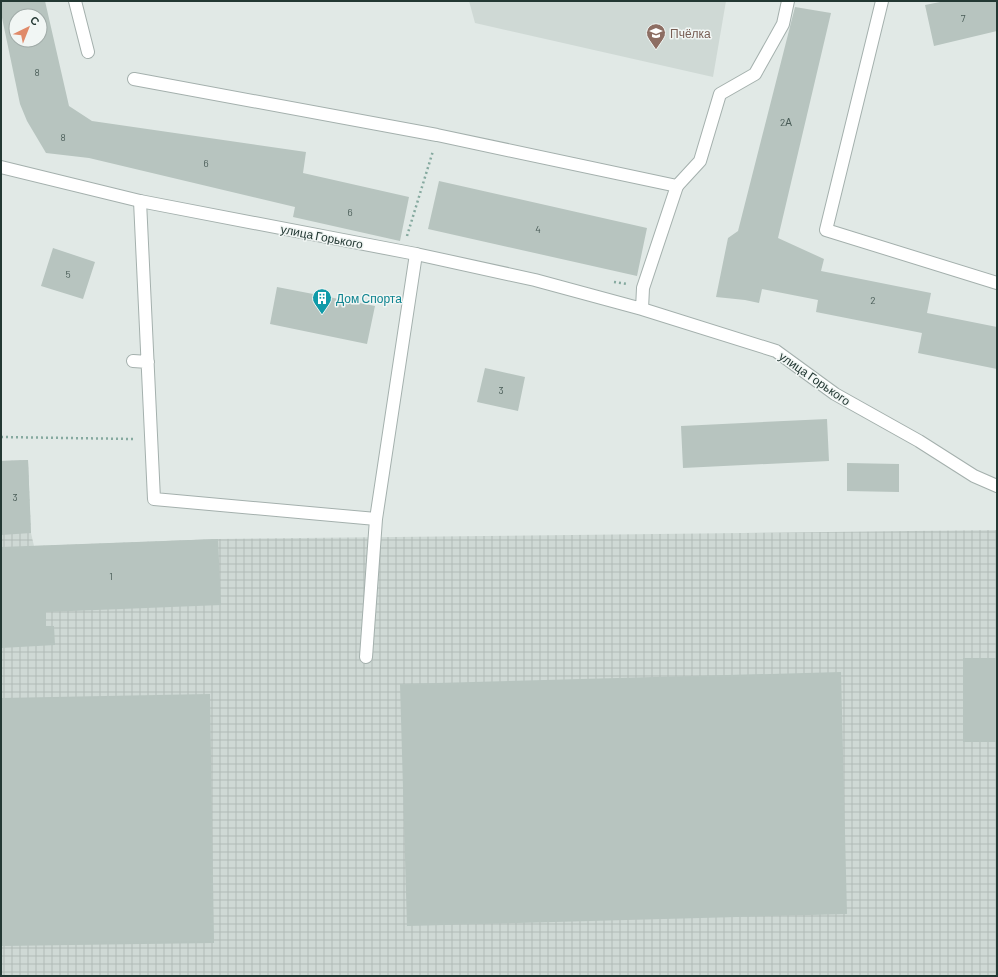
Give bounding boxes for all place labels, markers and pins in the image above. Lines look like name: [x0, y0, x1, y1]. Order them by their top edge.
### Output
school or university icon: Пчёлка: [645, 22, 667, 50]
place label: Пчёлка: [670, 26, 711, 40]
building icon: Дом Спорта: [311, 287, 333, 315]
place label: Дом Спорта: [336, 291, 402, 306]

